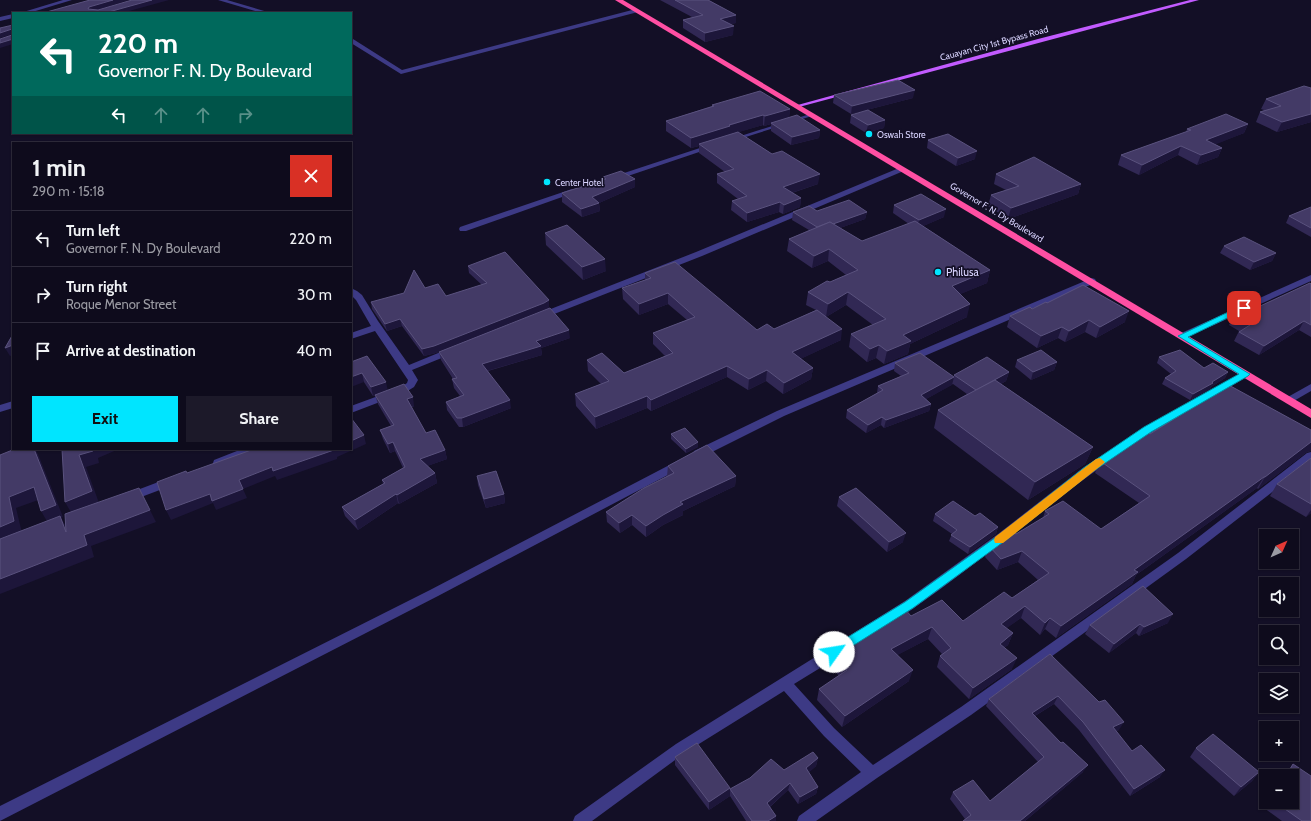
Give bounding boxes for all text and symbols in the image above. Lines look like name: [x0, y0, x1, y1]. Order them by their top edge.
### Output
street label: Cauayan City 1st Bypass Road: [939, 23, 1049, 63]
text: 220 m: [98, 26, 178, 60]
icon: left: [32, 28, 84, 80]
text: Governor F. N. Dy Boulevard: [98, 60, 312, 82]
icon: left: [108, 104, 130, 126]
icon: ahead: [150, 104, 172, 126]
icon: ahead: [192, 104, 214, 126]
icon: right: [234, 104, 256, 126]
marker: Oswah Store: [864, 129, 874, 139]
place label: Oswah Store: [877, 129, 926, 140]
text: 1 min: [32, 153, 86, 182]
button: close: [290, 155, 332, 197]
marker: Center Hotel: [542, 177, 552, 187]
place label: Center Hotel: [555, 177, 604, 188]
street label: Governor F. N. Dy Boulevard: [948, 180, 1046, 244]
text: 290 m · 15:18: [32, 183, 105, 199]
text: Turn left: [66, 222, 120, 240]
icon: left: [32, 228, 54, 250]
text: 220 m: [289, 230, 332, 248]
text: Governor F. N. Dy Boulevard: [66, 240, 220, 256]
place label: Philusa: [946, 265, 979, 279]
marker: Philusa: [933, 267, 943, 277]
text: Turn right: [66, 278, 127, 296]
icon: right: [32, 284, 54, 306]
text: 30 m: [297, 286, 332, 304]
pin: [1227, 291, 1261, 325]
text: Roque Menor Street: [66, 296, 176, 312]
icon: arrive: [1233, 297, 1255, 319]
icon: arrive: [32, 340, 54, 362]
text: Arrive at destination: [66, 342, 196, 360]
text: 40 m: [296, 342, 332, 360]
button: Exit: [32, 396, 178, 442]
button: Share: [186, 396, 332, 442]
north arrow: [1259, 529, 1299, 569]
map controls: [1259, 529, 1299, 809]
button: sound: [1259, 577, 1299, 617]
button: search: [1259, 625, 1299, 665]
position arrow: [813, 631, 855, 673]
button: layers: [1259, 673, 1299, 713]
button: +: [1259, 721, 1299, 761]
button: −: [1259, 769, 1299, 809]

